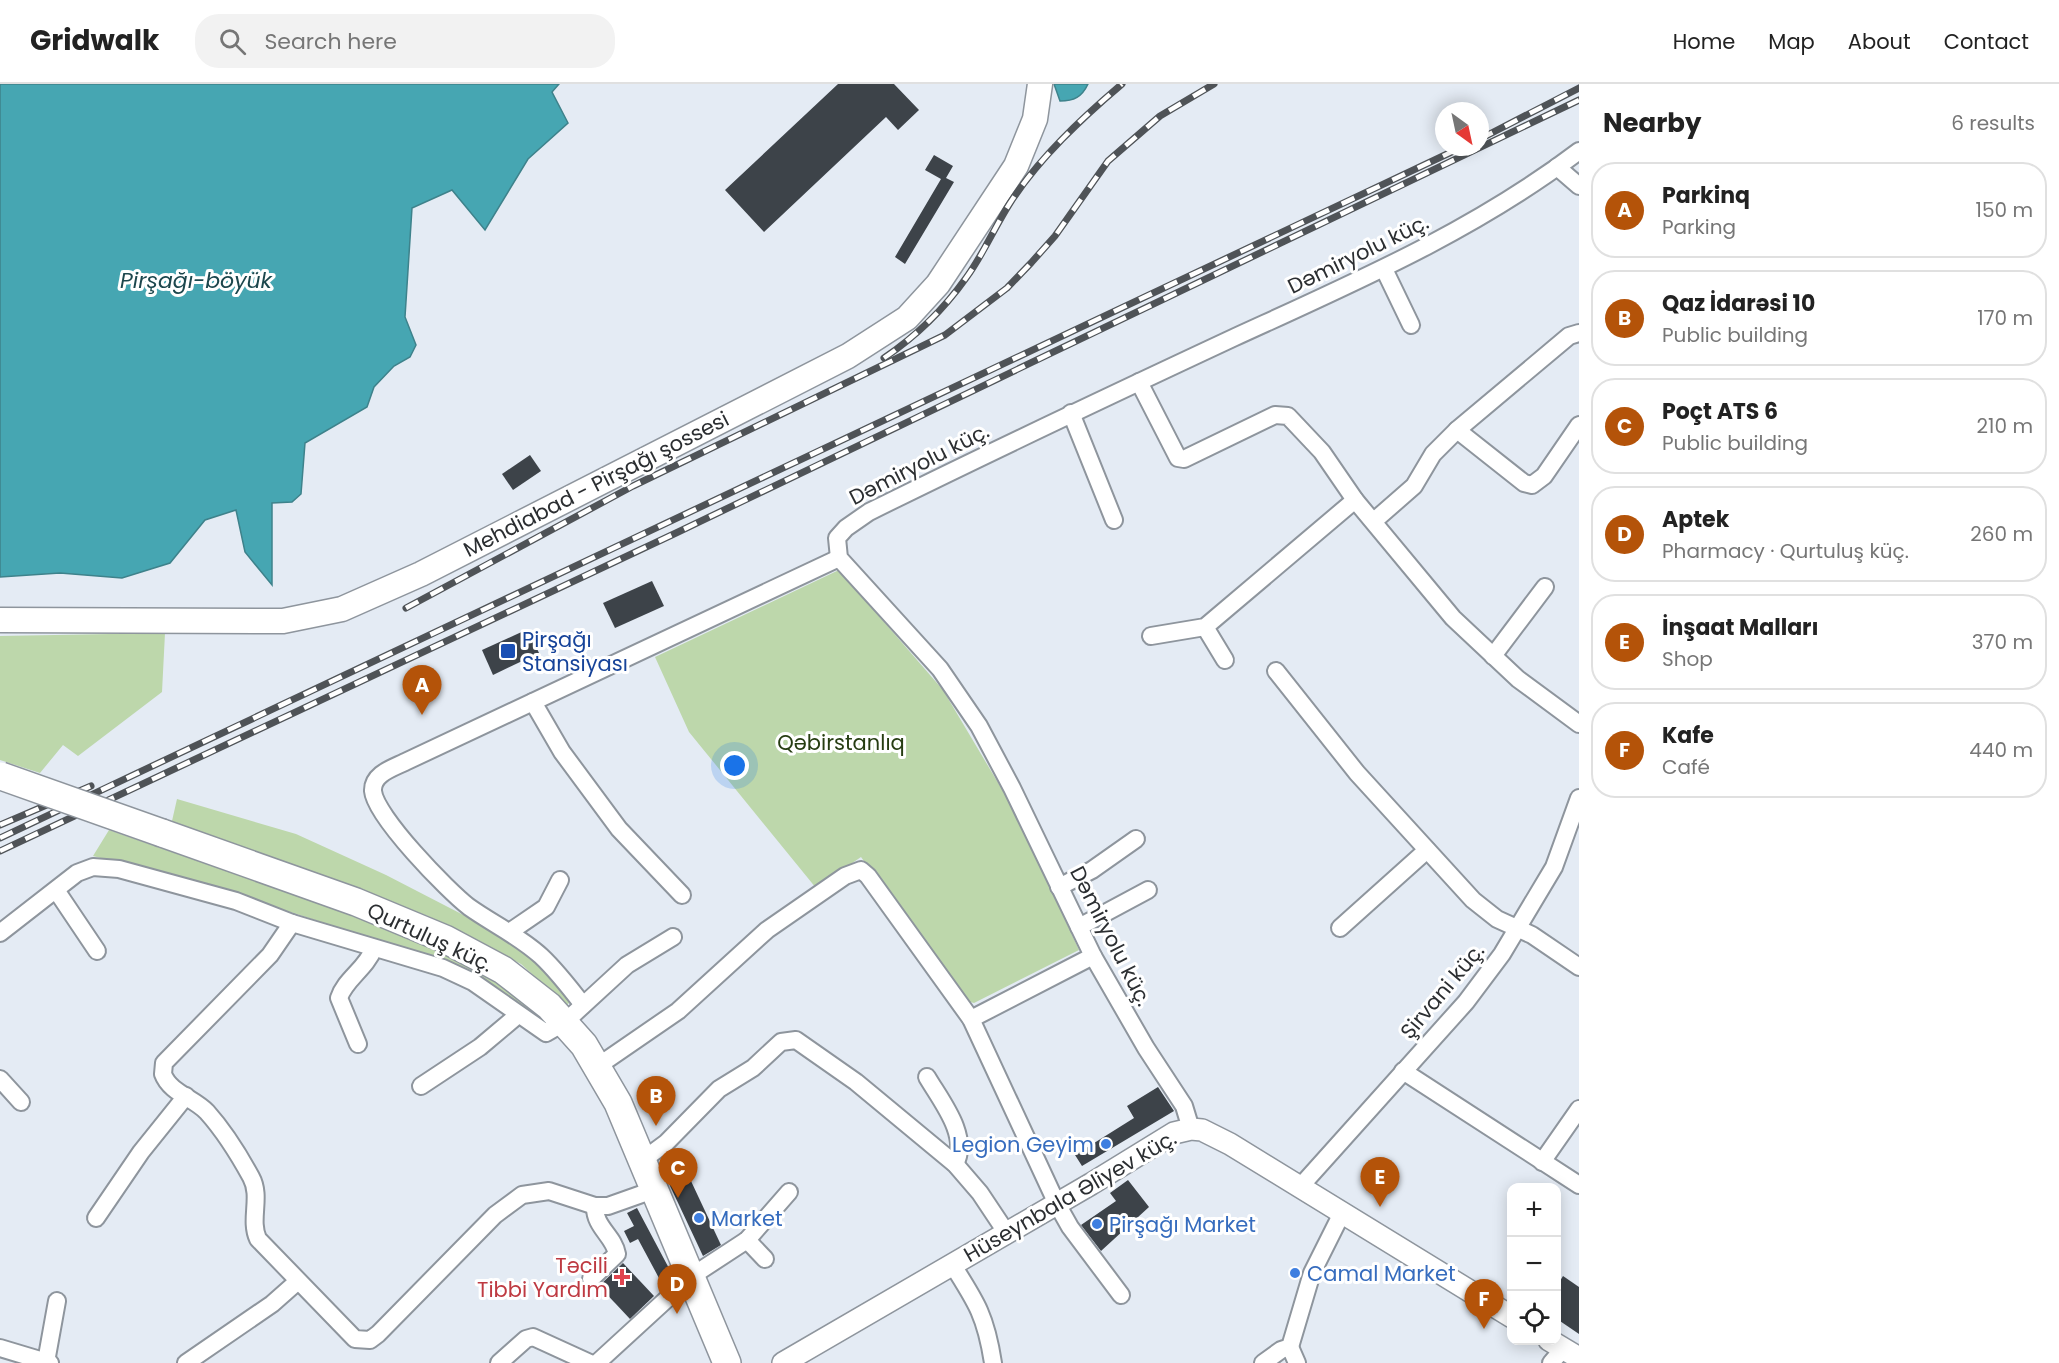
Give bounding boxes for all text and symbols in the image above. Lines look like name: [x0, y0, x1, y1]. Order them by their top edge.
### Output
search box: [195, 14, 615, 68]
text: Gridwalk: [30, 21, 159, 60]
icon: search: [216, 25, 249, 58]
text: Search here: [264, 26, 397, 57]
text: Home: [1673, 27, 1735, 56]
text: Map: [1768, 27, 1815, 56]
text: About: [1848, 27, 1911, 56]
text: Contact: [1944, 27, 2029, 56]
north arrow: [1435, 102, 1489, 156]
text: Nearby: [1603, 105, 1701, 141]
text: 6 results: [1951, 109, 2035, 137]
text: Parkinq: [1662, 180, 1750, 211]
text: A: [1617, 196, 1632, 224]
text: 150 m: [1976, 196, 2033, 224]
street label: Dəmiryolu küç.: [1283, 207, 1433, 301]
text: Parking: [1662, 213, 1736, 241]
water label: Pirşağı-böyük: [120, 265, 274, 296]
text: Qaz İdarəsi 10: [1662, 288, 1815, 319]
text: B: [1618, 304, 1631, 332]
text: 170 m: [1977, 304, 2033, 332]
text: Public building: [1662, 321, 1808, 349]
text: Poçt ATS 6: [1662, 396, 1778, 427]
street label: Mehdiabad - Pirşağı şossesi: [458, 404, 734, 564]
text: C: [1617, 412, 1632, 440]
text: 210 m: [1977, 412, 2033, 440]
street label: Dəmiryolu küç.: [844, 416, 994, 512]
text: Public building: [1662, 429, 1808, 457]
text: Aptek: [1662, 504, 1729, 535]
text: D: [1617, 520, 1632, 548]
text: 260 m: [1970, 520, 2033, 548]
text: Pharmacy · Qurtuluş küç.: [1662, 537, 1909, 565]
text: İnşaat Malları: [1662, 612, 1819, 643]
place label: Pirşağı Stansiyası: [522, 625, 628, 678]
text: E: [1619, 628, 1630, 656]
text: 370 m: [1972, 628, 2033, 656]
marker: Pirşağı Stansiyası: [499, 642, 517, 660]
text: Shop: [1662, 645, 1713, 673]
pin: A: [402, 666, 442, 715]
text: Kafe: [1662, 720, 1714, 751]
park label: Qəbirstanlıq: [777, 728, 905, 757]
text: F: [1619, 736, 1630, 764]
text: 440 m: [1969, 736, 2033, 764]
your location: [720, 751, 749, 780]
text: Café: [1662, 753, 1710, 781]
street label: Dəmiryolu küç.: [1063, 861, 1159, 1011]
street label: Qurtuluş küç.: [362, 895, 498, 979]
street label: Şirvani küç.: [1393, 937, 1491, 1045]
pin: B: [636, 1076, 676, 1126]
street label: Hüseynbala Əliyev küç.: [958, 1123, 1182, 1269]
place label: Legion Geyim: [952, 1130, 1094, 1159]
marker: Legion Geyim: [1099, 1137, 1113, 1151]
pin: C: [658, 1148, 698, 1198]
pin: E: [1360, 1158, 1400, 1207]
map controls: [1507, 1183, 1561, 1345]
button: +: [1507, 1183, 1561, 1237]
place label: Market: [711, 1204, 783, 1233]
place label: Pirşağı Market: [1109, 1210, 1256, 1239]
marker: Market: [692, 1211, 706, 1225]
marker: Pirşağı Market: [1090, 1217, 1104, 1231]
button: −: [1507, 1237, 1561, 1291]
place label: Təcili Tibbi Yardım: [477, 1251, 608, 1304]
place label: Camal Market: [1307, 1259, 1456, 1288]
pin: D: [658, 1264, 696, 1314]
marker: Camal Market: [1288, 1266, 1302, 1280]
marker: Təcili Tibbi Yardım: [613, 1268, 631, 1286]
pin: F: [1464, 1280, 1504, 1329]
button: locate: [1507, 1291, 1561, 1345]

